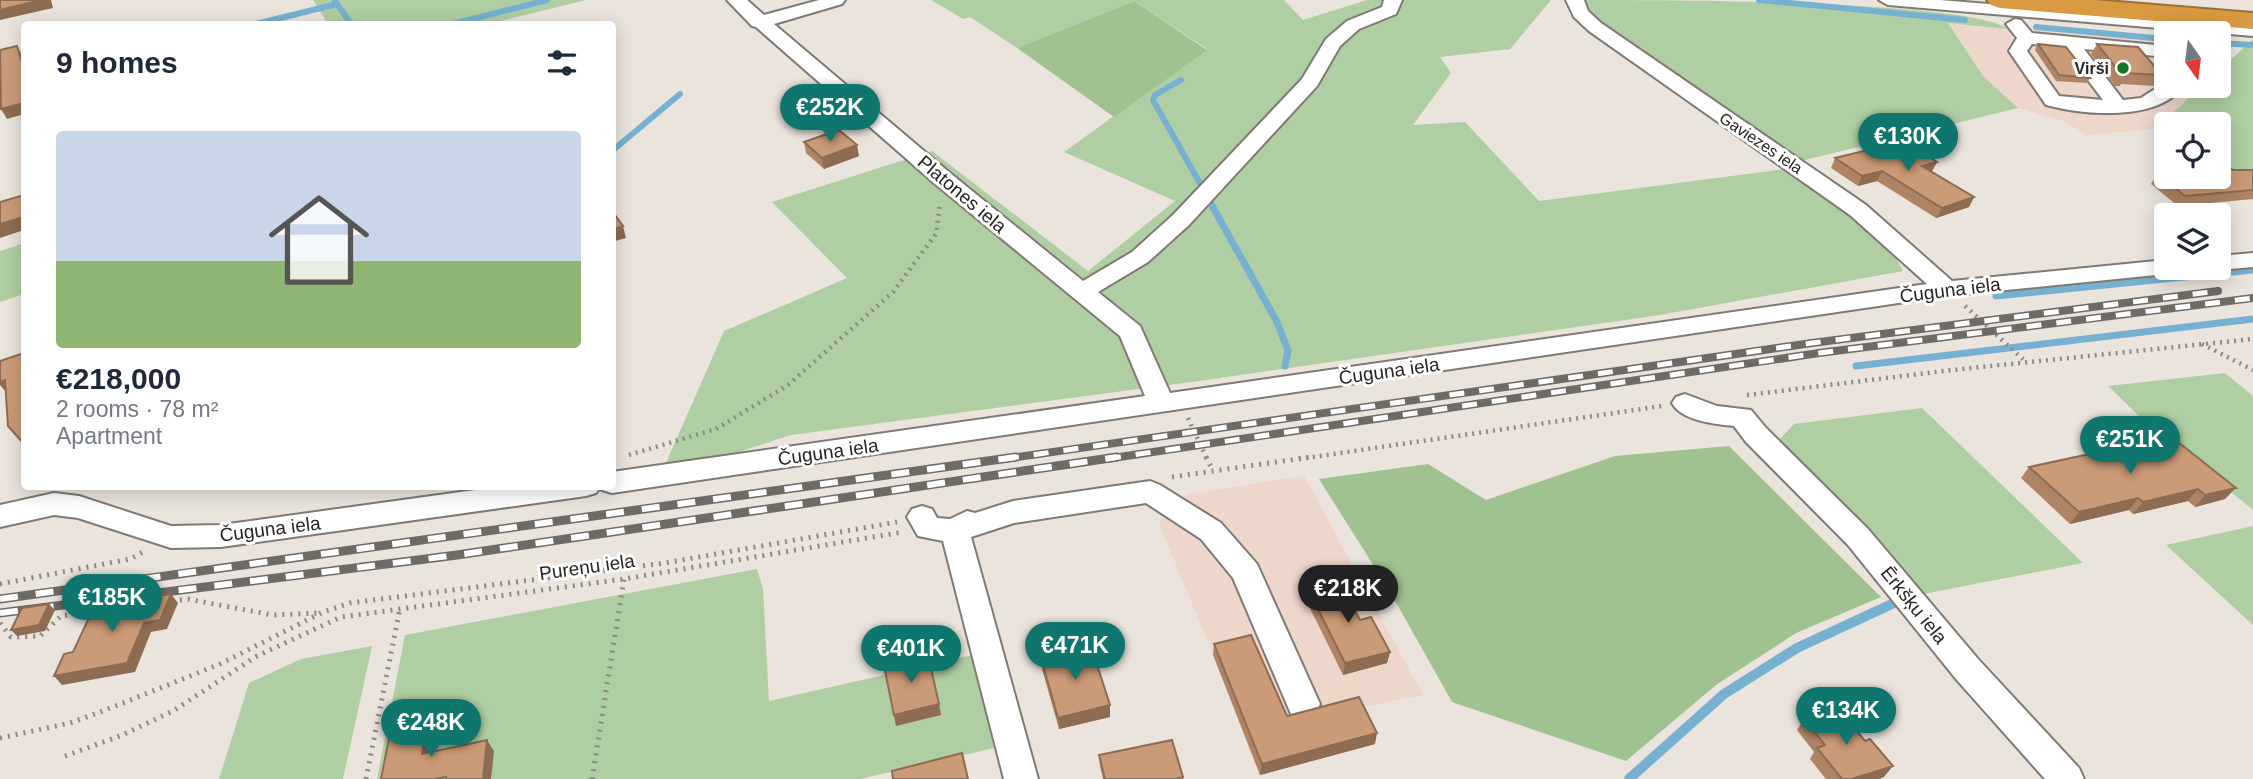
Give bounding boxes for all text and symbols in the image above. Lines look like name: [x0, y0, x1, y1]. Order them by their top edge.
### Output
north arrow: [2154, 21, 2231, 98]
map controls: [2154, 21, 2231, 280]
icon: filters: [543, 44, 581, 82]
text: 9 homes: [56, 46, 178, 79]
place label: Virši: [2075, 60, 2109, 77]
marker: Virši: [2115, 60, 2131, 76]
pin: €252K: [781, 85, 879, 144]
text: €252K: [796, 94, 864, 120]
street label: Gaviezes iela: [1716, 109, 1806, 177]
button: locate: [2154, 112, 2231, 189]
pin: €130K: [1859, 114, 1957, 173]
text: €130K: [1874, 123, 1942, 149]
street label: Platones iela: [914, 151, 1011, 237]
icon: home: [256, 177, 382, 303]
button: layers: [2154, 203, 2231, 280]
street label: Čuguna iela: [1898, 273, 2002, 307]
street label: Čuguna iela: [1337, 353, 1441, 388]
text: €218,000: [56, 362, 181, 395]
text: 2 rooms · 78 m²: [56, 396, 218, 422]
pin: €251K: [2081, 416, 2179, 476]
text: Apartment: [56, 423, 162, 449]
text: €251K: [2096, 426, 2164, 452]
street label: Čuguna iela: [776, 434, 880, 469]
street label: Čuguna iela: [218, 512, 322, 546]
street label: Pureņu iela: [538, 550, 636, 584]
street label: Ērkšķu iela: [1877, 562, 1952, 648]
pin: €218K: [1299, 566, 1397, 625]
pin: €185K: [63, 574, 161, 634]
text: €218K: [1314, 575, 1382, 601]
text: €185K: [78, 584, 146, 610]
pin: €471K: [1026, 622, 1124, 682]
pin: €401K: [862, 626, 960, 685]
text: €471K: [1041, 632, 1109, 658]
text: €401K: [877, 635, 945, 661]
pin: €134K: [1797, 688, 1895, 747]
text: €134K: [1812, 697, 1880, 723]
pin: €248K: [382, 700, 480, 759]
text: €248K: [397, 709, 465, 735]

